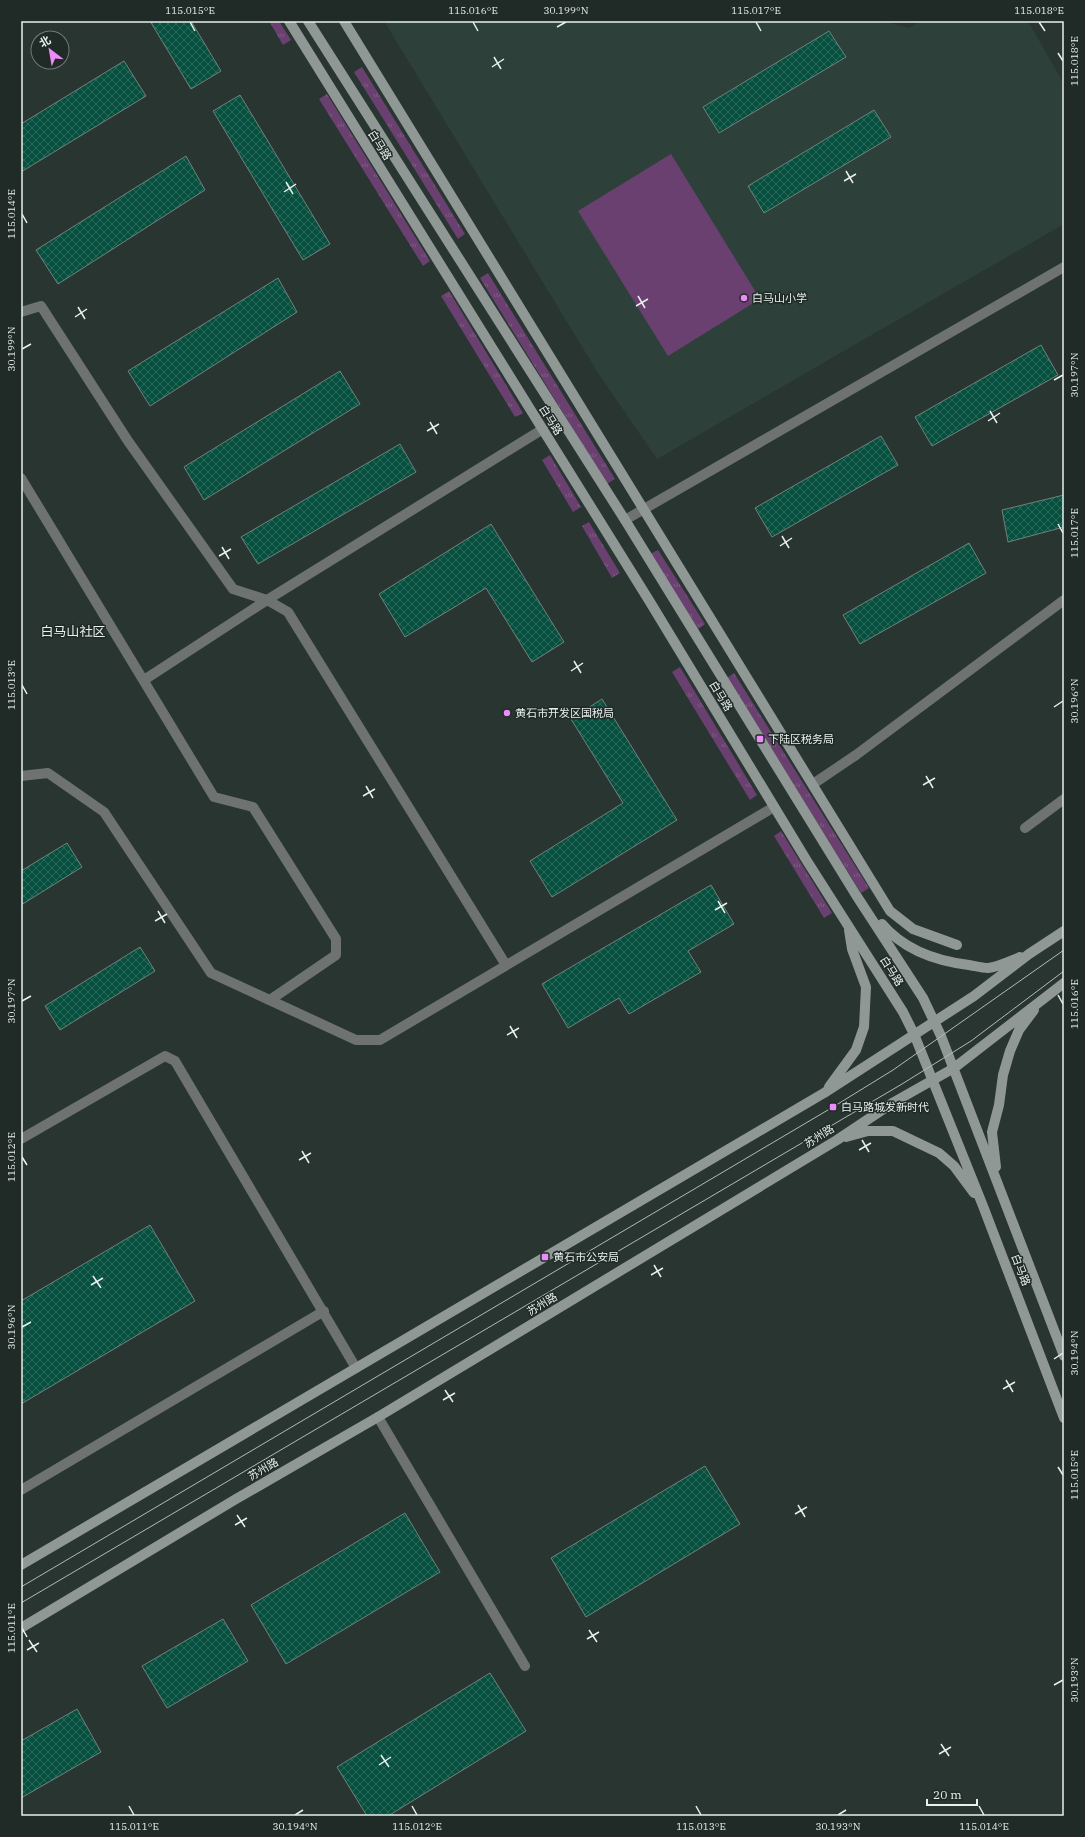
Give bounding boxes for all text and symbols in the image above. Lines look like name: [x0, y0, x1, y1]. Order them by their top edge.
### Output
text: 115.015°E: [165, 4, 215, 17]
text: 115.016°E: [448, 4, 498, 17]
text: 30.199°N: [543, 4, 589, 17]
text: 115.017°E: [731, 4, 781, 17]
text: 115.018°E: [1014, 4, 1064, 17]
north arrow: [30, 30, 70, 70]
text: 北: [37, 33, 53, 50]
text: 115.018°E: [1068, 36, 1081, 86]
street label: 白马路: [365, 127, 395, 163]
text: 115.014°E: [5, 189, 18, 239]
place label: 白马山小学: [752, 291, 807, 305]
marker: 白马山小学: [739, 293, 749, 303]
text: 30.199°N: [5, 326, 18, 372]
text: 30.197°N: [1068, 352, 1081, 398]
street label: 白马路: [536, 402, 566, 438]
text: 115.017°E: [1068, 508, 1081, 558]
district label: 白马山社区: [40, 623, 106, 640]
text: 115.013°E: [5, 660, 18, 710]
street label: 白马路: [707, 678, 735, 714]
text: 30.196°N: [1068, 678, 1081, 724]
place label: 黄石市开发区国税局: [515, 706, 614, 720]
marker: 黄石市开发区国税局: [502, 708, 512, 718]
place label: 下陆区税务局: [768, 732, 834, 746]
marker: 下陆区税务局: [755, 734, 765, 744]
street label: 白马路: [877, 953, 907, 989]
text: 30.197°N: [5, 978, 18, 1024]
text: 115.016°E: [1068, 979, 1081, 1029]
place label: 白马路城发新时代: [841, 1100, 929, 1114]
marker: 白马路城发新时代: [828, 1102, 838, 1112]
street label: 苏州路: [801, 1121, 837, 1151]
text: 115.012°E: [5, 1132, 18, 1182]
place label: 黄石市公安局: [553, 1250, 619, 1264]
marker: 黄石市公安局: [540, 1252, 550, 1262]
street label: 白马路: [1009, 1252, 1033, 1288]
street label: 苏州路: [524, 1290, 560, 1318]
text: 30.196°N: [5, 1304, 18, 1350]
text: 30.194°N: [1068, 1330, 1081, 1376]
text: 115.015°E: [1068, 1450, 1081, 1500]
street label: 苏州路: [245, 1455, 281, 1483]
text: 115.011°E: [5, 1603, 18, 1653]
text: 30.193°N: [1068, 1657, 1081, 1703]
scale bar: [927, 1781, 977, 1807]
text: 20 m: [933, 1787, 962, 1802]
text: 115.011°E: [109, 1820, 159, 1833]
text: 30.194°N: [272, 1820, 318, 1833]
text: 115.012°E: [392, 1820, 442, 1833]
text: 115.013°E: [676, 1820, 726, 1833]
text: 30.193°N: [815, 1820, 861, 1833]
text: 115.014°E: [959, 1820, 1009, 1833]

